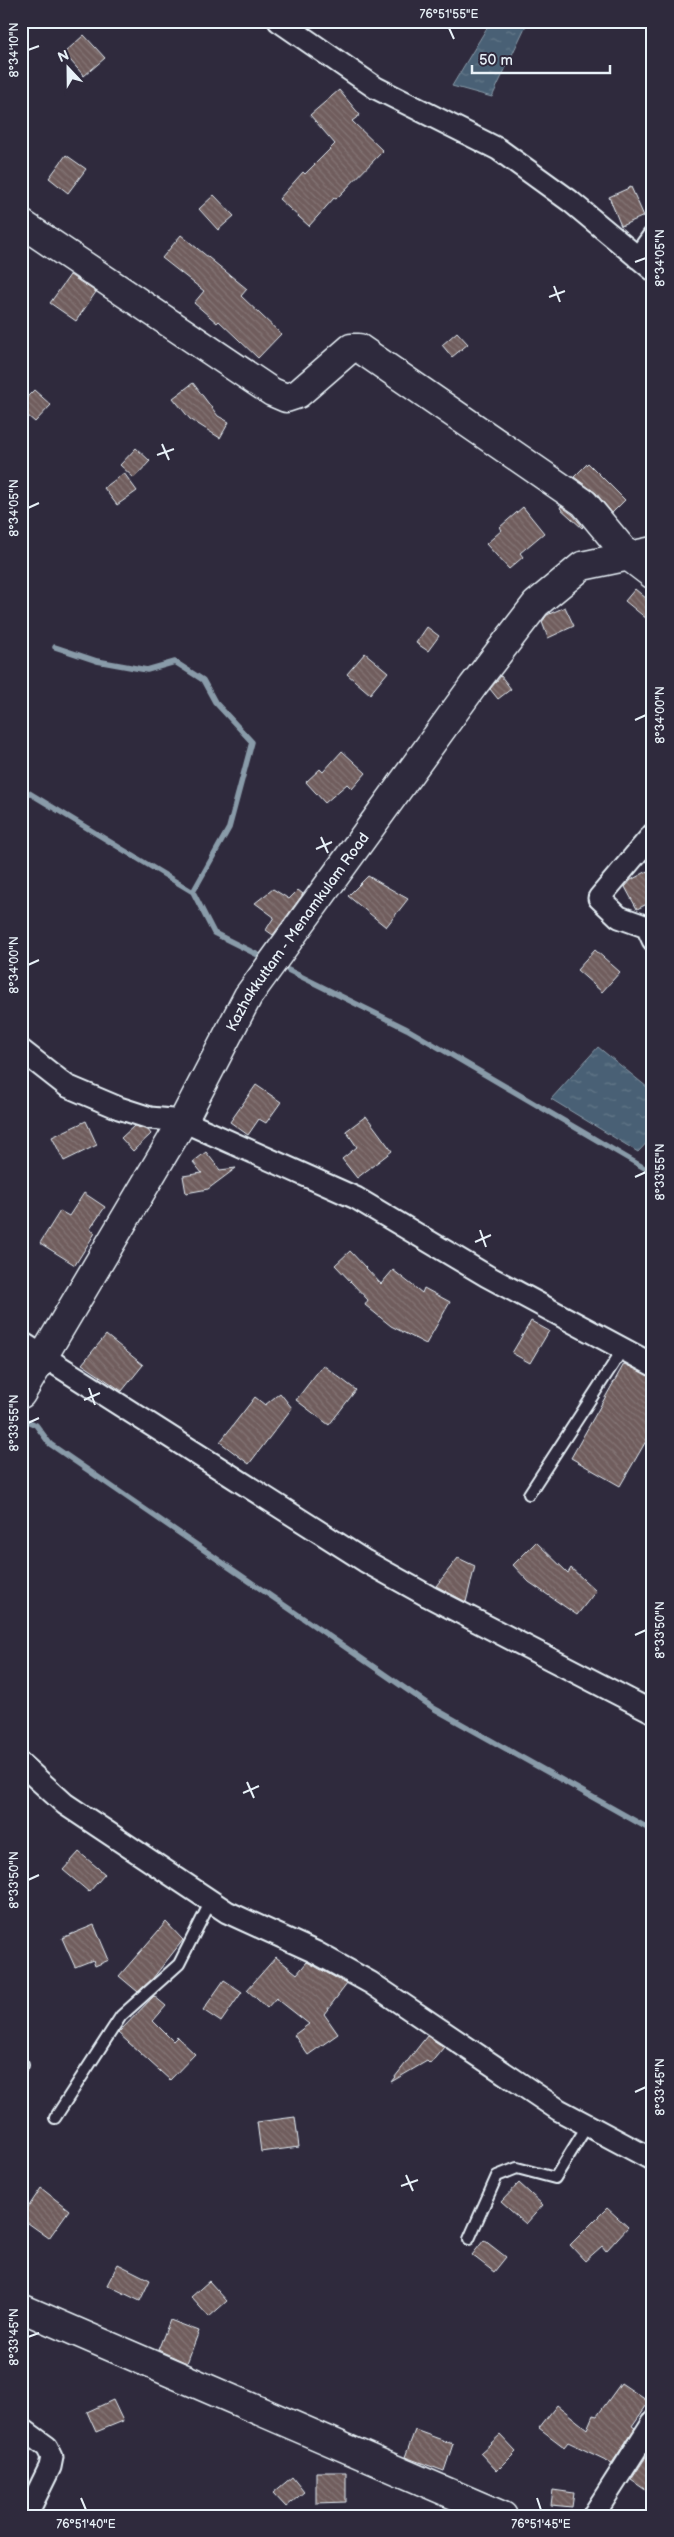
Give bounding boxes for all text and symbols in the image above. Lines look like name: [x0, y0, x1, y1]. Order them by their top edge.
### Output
text: 76°51'55"E: [420, 7, 479, 22]
text: 8°34'10"N: [7, 22, 22, 78]
north arrow: [42, 42, 92, 92]
scale bar: [472, 42, 609, 74]
text: N: [55, 47, 71, 66]
text: 50 m: [479, 51, 513, 70]
text: 8°34'05"N: [653, 229, 668, 287]
text: 8°34'05"N: [7, 479, 22, 537]
text: 8°34'00"N: [653, 686, 668, 744]
street label: Kazhakkuttam - Menamkulam Road: [222, 829, 373, 1035]
text: 8°34'00"N: [7, 936, 22, 994]
text: 8°33'55"N: [653, 1143, 668, 1201]
text: 8°33'55"N: [7, 1394, 22, 1452]
text: 8°33'50"N: [653, 1601, 668, 1659]
text: 8°33'50"N: [7, 1851, 22, 1909]
text: 8°33'45"N: [653, 2058, 668, 2116]
text: 8°33'45"N: [7, 2308, 22, 2366]
text: 76°51'40"E: [56, 2517, 116, 2532]
text: 76°51'45"E: [511, 2517, 571, 2532]

